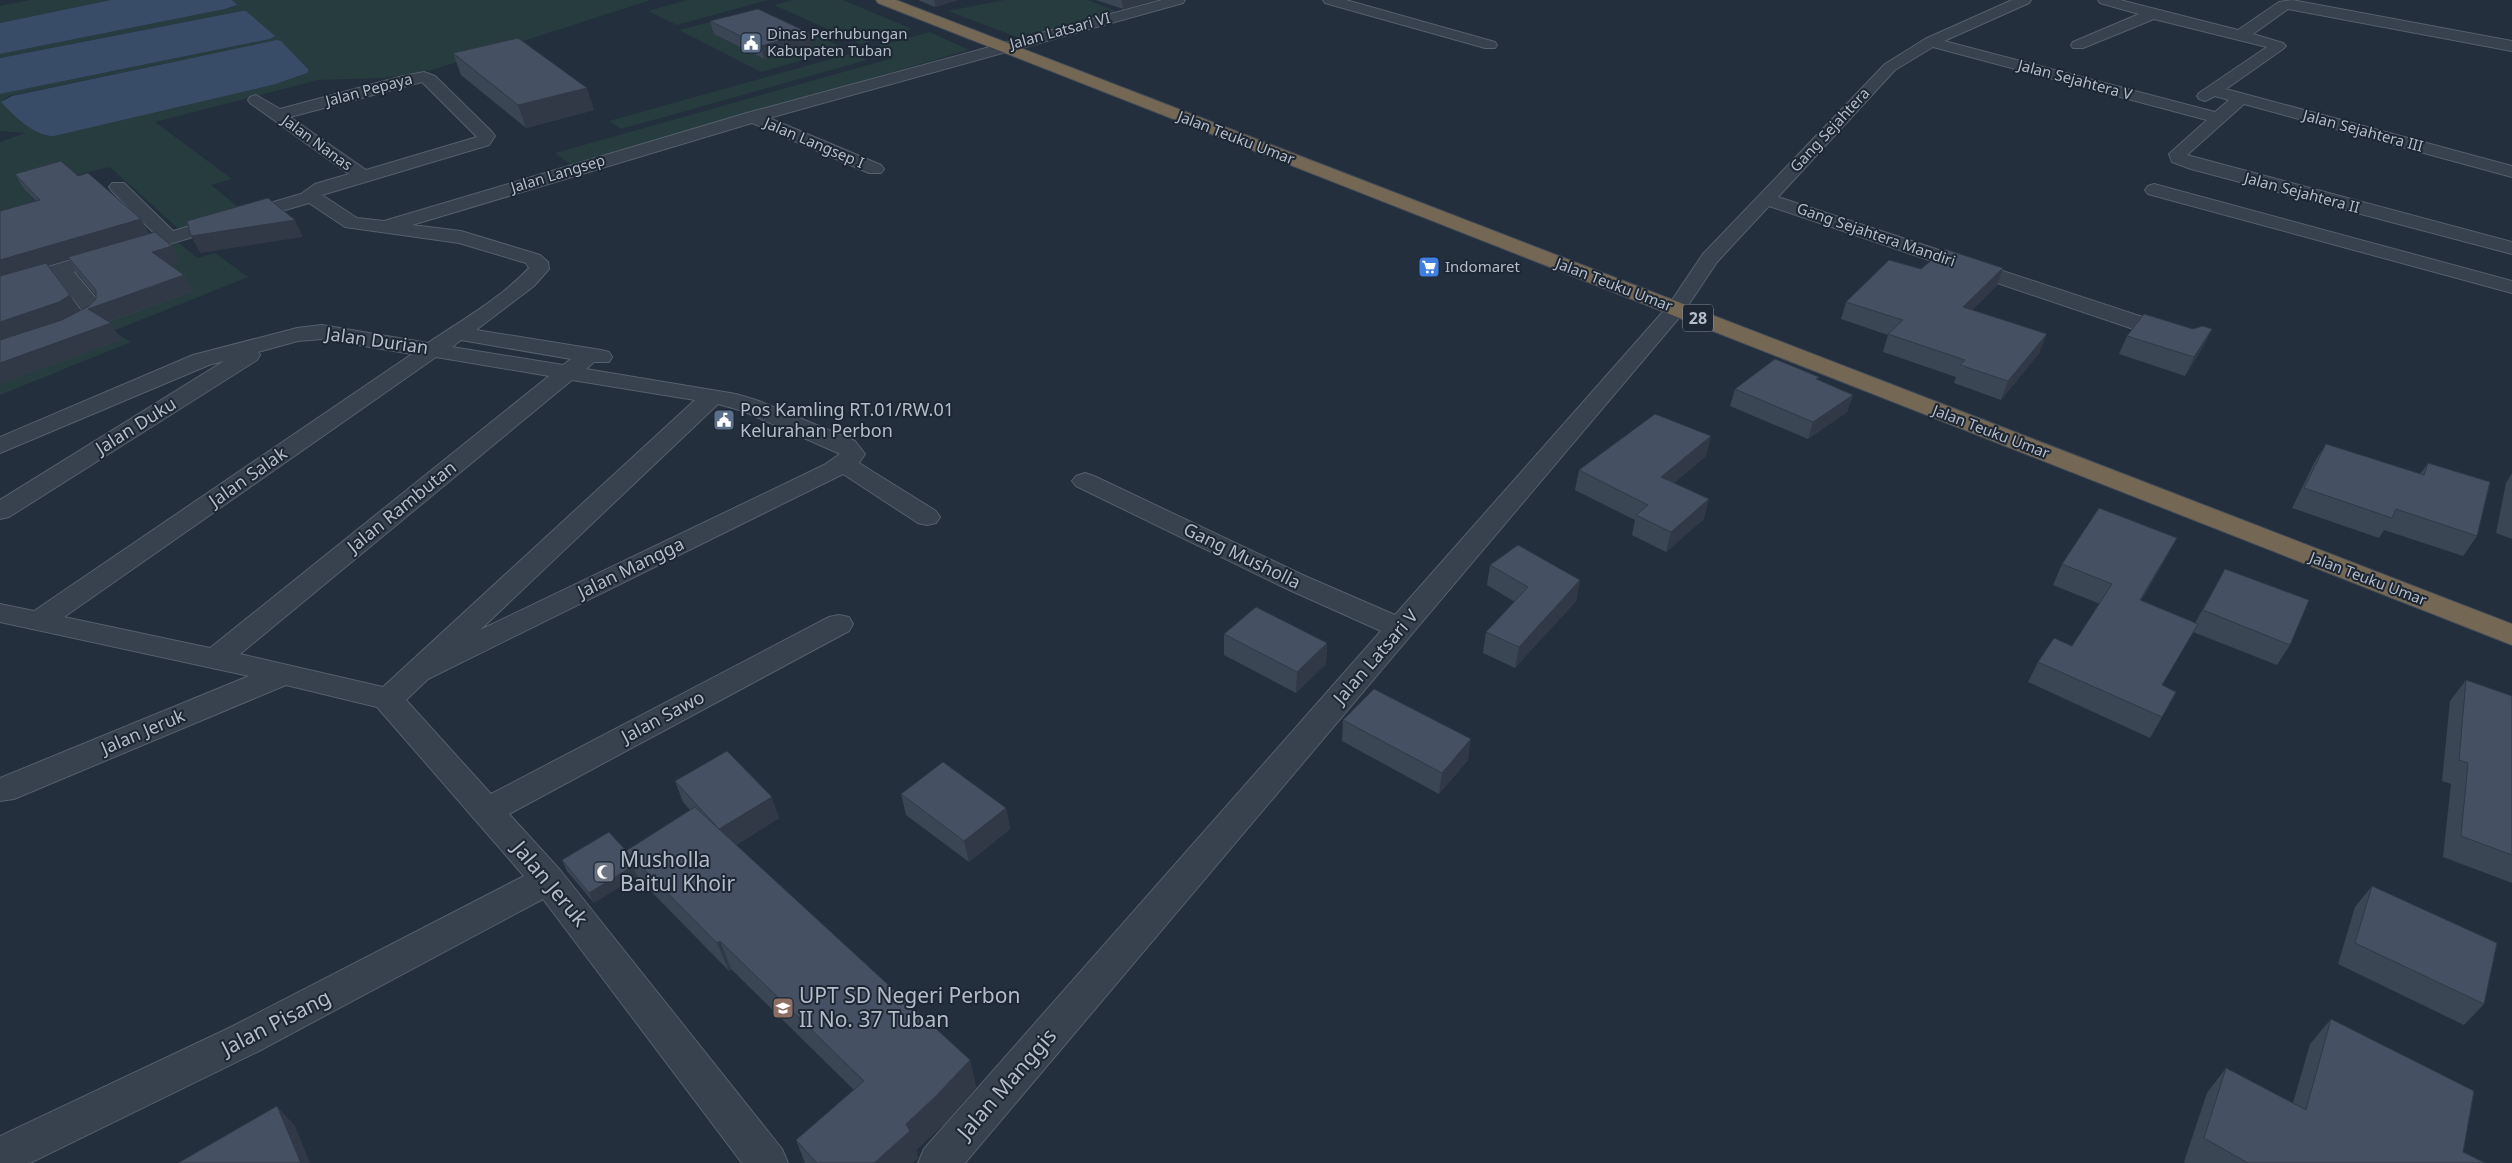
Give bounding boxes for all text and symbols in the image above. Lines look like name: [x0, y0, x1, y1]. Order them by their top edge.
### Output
street label: Jalan Latsari VI: [1005, 7, 1112, 54]
place label: Dinas Perhubungan Kabupaten Tuban: [767, 23, 908, 60]
public building icon: Dinas Perhubungan Kabupaten Tuban: [739, 31, 763, 55]
street label: Jalan Sejahtera V: [2014, 54, 2135, 104]
street label: Jalan Pepaya: [321, 68, 414, 111]
street label: Gang Sejahtera: [1785, 83, 1873, 176]
street label: Jalan Sejahtera III: [2299, 104, 2426, 156]
street label: Jalan Teuku Umar: [1173, 105, 1298, 169]
street label: Jalan Nanas: [277, 109, 357, 175]
street label: Jalan Langsep I: [760, 111, 867, 172]
street label: Jalan Langsep: [506, 149, 607, 197]
street label: Jalan Sejahtera II: [2241, 167, 2362, 217]
street label: Gang Sejahtera Mandiri: [1794, 197, 1958, 271]
street label: Jalan Teuku Umar: [1551, 252, 1676, 316]
supermarket icon: Indomaret: [1417, 255, 1441, 279]
place label: Indomaret: [1445, 256, 1520, 276]
road number: 28: [1683, 304, 1713, 332]
street label: Jalan Durian: [322, 321, 430, 359]
street label: Jalan Duku: [89, 391, 180, 460]
place label: Pos Kamling RT.01/RW.01 Kelurahan Perbon: [740, 397, 954, 442]
street label: Jalan Teuku Umar: [1928, 399, 2053, 463]
public building icon: Pos Kamling RT.01/RW.01 Kelurahan Perbon: [712, 408, 736, 432]
street label: Jalan Salak: [202, 440, 291, 513]
street label: Jalan Rambutan: [340, 455, 461, 559]
street label: Gang Musholla: [1180, 516, 1305, 594]
street label: Jalan Mangga: [572, 531, 688, 604]
street label: Jalan Teuku Umar: [2305, 546, 2430, 610]
street label: Jalan Latsari V: [1326, 604, 1423, 710]
street label: Jalan Sawo: [615, 684, 708, 749]
street label: Jalan Jeruk: [95, 703, 189, 760]
street label: Jalan Jeruk: [505, 833, 595, 933]
place label: Musholla Baitul Khoir: [620, 845, 735, 897]
mosque icon: Musholla Baitul Khoir: [592, 860, 616, 884]
place label: UPT SD Negeri Perbon II No. 37 Tuban: [799, 981, 1020, 1033]
street label: Jalan Pisang: [214, 983, 335, 1063]
school or university icon: UPT SD Negeri Perbon II No. 37 Tuban: [771, 996, 795, 1020]
street label: Jalan Manggis: [949, 1022, 1062, 1146]

